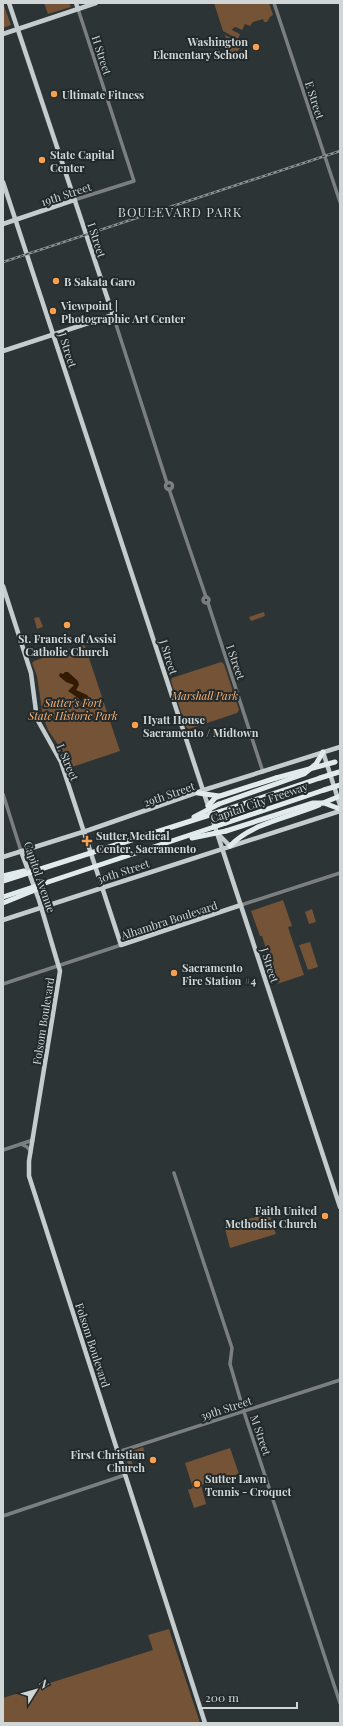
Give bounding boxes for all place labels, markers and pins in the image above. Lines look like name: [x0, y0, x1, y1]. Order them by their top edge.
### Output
place label: Washington Elementary School: [153, 34, 249, 62]
marker: Washington Elementary School: [251, 42, 261, 52]
place label: Ultimate Fitness: [62, 87, 144, 102]
marker: Ultimate Fitness: [49, 89, 59, 99]
place label: State Capital Center: [50, 147, 115, 175]
marker: State Capital Center: [37, 155, 47, 165]
place label: B Sakata Garo: [64, 274, 135, 289]
marker: B Sakata Garo: [51, 276, 61, 286]
place label: Viewpoint | Photographic Art Center: [60, 298, 186, 326]
marker: Viewpoint | Photographic Art Center: [48, 306, 58, 316]
marker: St. Francis of Assisi Catholic Church: [62, 620, 72, 630]
place label: St. Francis of Assisi Catholic Church: [18, 631, 117, 659]
place label: Hyatt House Sacramento / Midtown: [143, 712, 259, 740]
marker: Hyatt House Sacramento / Midtown: [130, 720, 140, 730]
place label: Sutter Medical Center, Sacramento: [96, 828, 196, 856]
marker: Sutter Medical Center, Sacramento: [81, 835, 93, 847]
place label: Sacramento Fire Station #4: [182, 960, 256, 988]
marker: Sacramento Fire Station #4: [169, 968, 179, 978]
place label: Faith United Methodist Church: [225, 1203, 317, 1231]
marker: Faith United Methodist Church: [320, 1211, 330, 1221]
place label: First Christian Church: [71, 1447, 145, 1475]
marker: First Christian Church: [148, 1455, 158, 1465]
place label: Sutter Lawn Tennis - Croquet: [205, 1471, 291, 1499]
marker: Sutter Lawn Tennis - Croquet: [192, 1479, 202, 1489]

